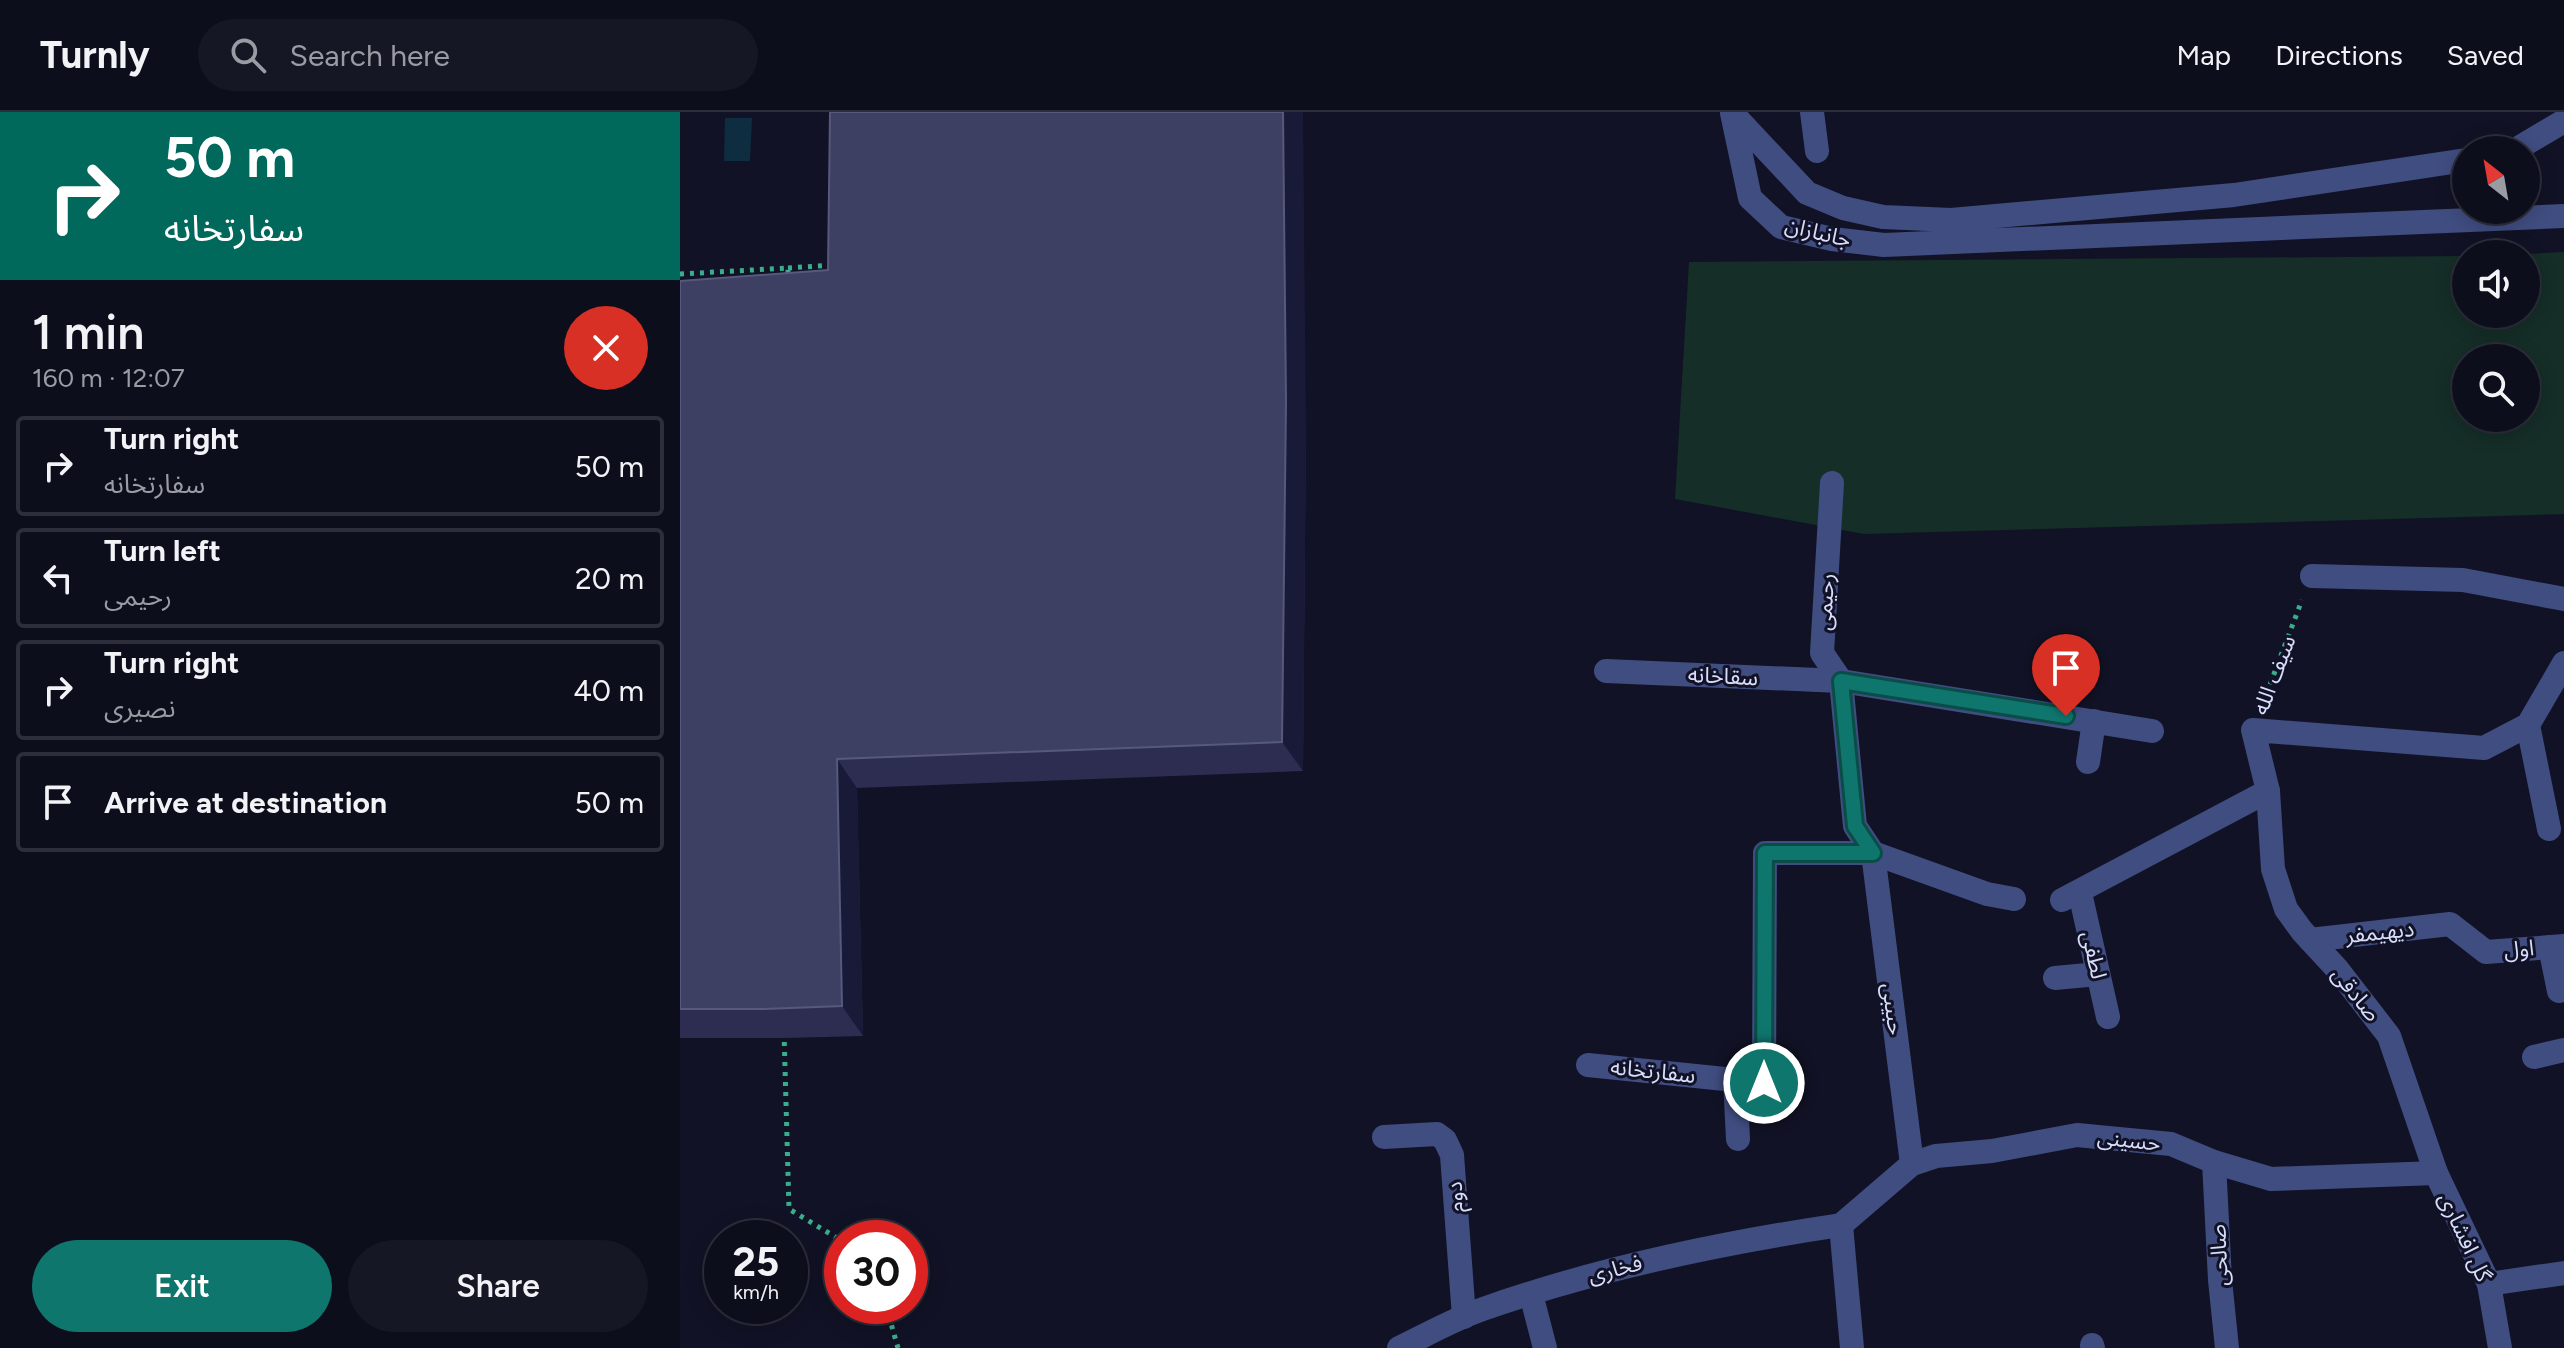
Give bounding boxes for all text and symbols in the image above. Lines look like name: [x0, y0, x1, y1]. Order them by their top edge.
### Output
search box: [198, 19, 758, 91]
text: Turnly: [40, 32, 150, 78]
icon: search: [226, 33, 270, 77]
text: Search here: [290, 37, 450, 74]
text: Map: [2177, 38, 2231, 72]
text: Directions: [2275, 38, 2403, 72]
text: Saved: [2447, 38, 2524, 72]
text: 50 m: [164, 124, 295, 191]
north arrow: [2452, 136, 2540, 224]
map controls: [2452, 136, 2540, 432]
icon: right: [32, 144, 136, 248]
text: سفارتخانه: [164, 207, 304, 250]
street label: جانبازان: [1782, 211, 1854, 253]
button: sound: [2452, 240, 2540, 328]
text: 1 min: [32, 303, 144, 361]
button: close: [564, 306, 648, 390]
button: search: [2452, 344, 2540, 432]
text: 160 m · 12:07: [32, 362, 185, 394]
text: Turn right: [104, 420, 239, 457]
icon: right: [36, 444, 80, 488]
text: 50 m: [575, 448, 644, 485]
text: سفارتخانه: [104, 468, 205, 500]
text: Turn left: [104, 532, 221, 569]
icon: left: [36, 556, 80, 600]
text: 20 m: [575, 560, 644, 597]
street label: رحیمی: [1810, 573, 1840, 631]
text: رحیمی: [104, 580, 172, 612]
street label: سیف الله: [2246, 631, 2302, 719]
pin: [2032, 634, 2100, 716]
text: Turn right: [104, 644, 239, 681]
icon: arrive: [2044, 646, 2088, 690]
street label: سقاخانه: [1687, 661, 1759, 691]
icon: right: [36, 668, 80, 712]
text: 40 m: [573, 672, 644, 709]
text: نصیری: [104, 692, 175, 724]
icon: arrive: [36, 780, 80, 824]
text: Arrive at destination: [104, 784, 387, 821]
text: 50 m: [575, 784, 644, 821]
street label: دیهیمفر: [2343, 915, 2416, 949]
street label: لطفی: [2075, 928, 2113, 982]
street label: اول: [2503, 934, 2535, 964]
street label: صادقی: [2326, 961, 2386, 1027]
street label: حبیبی: [1876, 981, 1910, 1037]
position arrow: [1722, 1041, 1806, 1125]
street label: سفارتخانه: [1609, 1053, 1697, 1089]
street label: حسینی: [2096, 1123, 2162, 1157]
street label: دوم: [1440, 1180, 1473, 1213]
street label: گل افشاری: [2433, 1188, 2498, 1287]
speed limit sign: 30: [824, 1220, 928, 1324]
street label: صالحی: [2204, 1223, 2234, 1287]
text: 25: [733, 1238, 779, 1286]
button: Exit: [32, 1240, 332, 1332]
button: Share: [348, 1240, 648, 1332]
street label: فخاری: [1585, 1249, 1645, 1289]
text: km/h: [733, 1280, 779, 1304]

